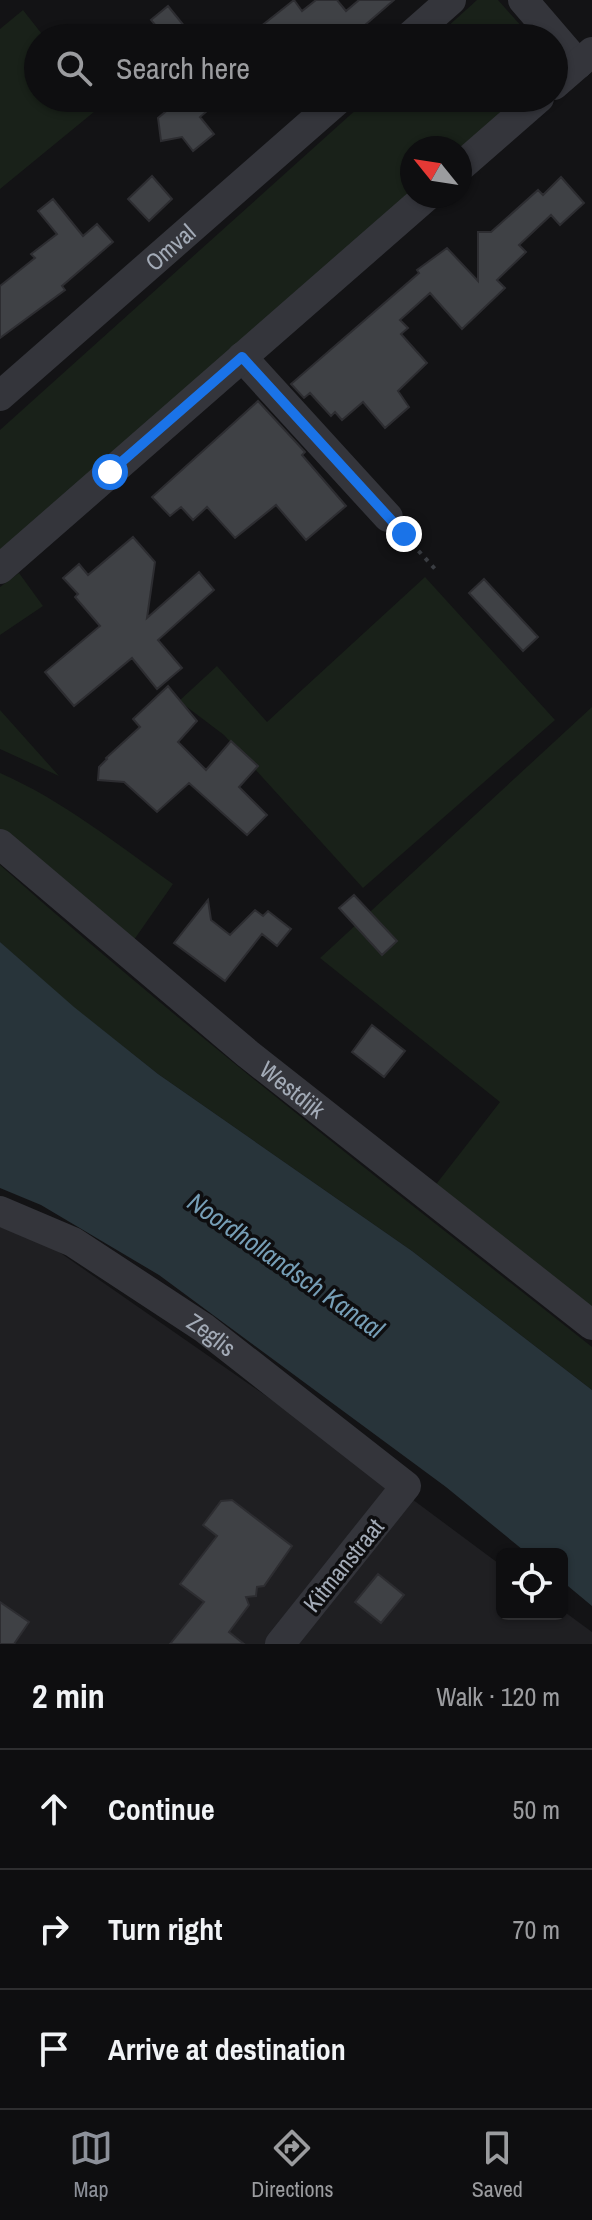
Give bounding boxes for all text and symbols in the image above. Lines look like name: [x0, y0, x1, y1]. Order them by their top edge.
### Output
search box: [24, 24, 568, 112]
icon: search: [52, 46, 96, 90]
text: Search here: [116, 48, 250, 88]
north arrow: [400, 136, 472, 208]
street label: Omval: [138, 216, 202, 278]
route start: [92, 454, 128, 490]
route end: [386, 516, 422, 552]
street label: Westdijk: [253, 1053, 332, 1125]
water label: Noordhollandsch Kanaal: [181, 1184, 392, 1347]
street label: Zeglis: [181, 1305, 243, 1363]
street label: Kitmanstraat: [295, 1511, 391, 1618]
map controls: [496, 1548, 568, 1620]
button: locate: [496, 1548, 568, 1620]
text: 2 min: [32, 1673, 105, 1719]
text: Walk · 120 m: [436, 1679, 560, 1714]
icon: ahead: [32, 1787, 76, 1831]
text: Continue: [108, 1789, 215, 1829]
text: 50 m: [513, 1792, 560, 1827]
icon: right: [32, 1907, 76, 1951]
text: Turn right: [108, 1909, 222, 1949]
text: 70 m: [513, 1912, 560, 1947]
icon: arrive: [32, 2027, 76, 2071]
text: Arrive at destination: [108, 2029, 346, 2069]
tab: Map: [69, 2126, 113, 2204]
tab: Directions: [251, 2126, 334, 2204]
tab: Saved: [472, 2126, 523, 2204]

